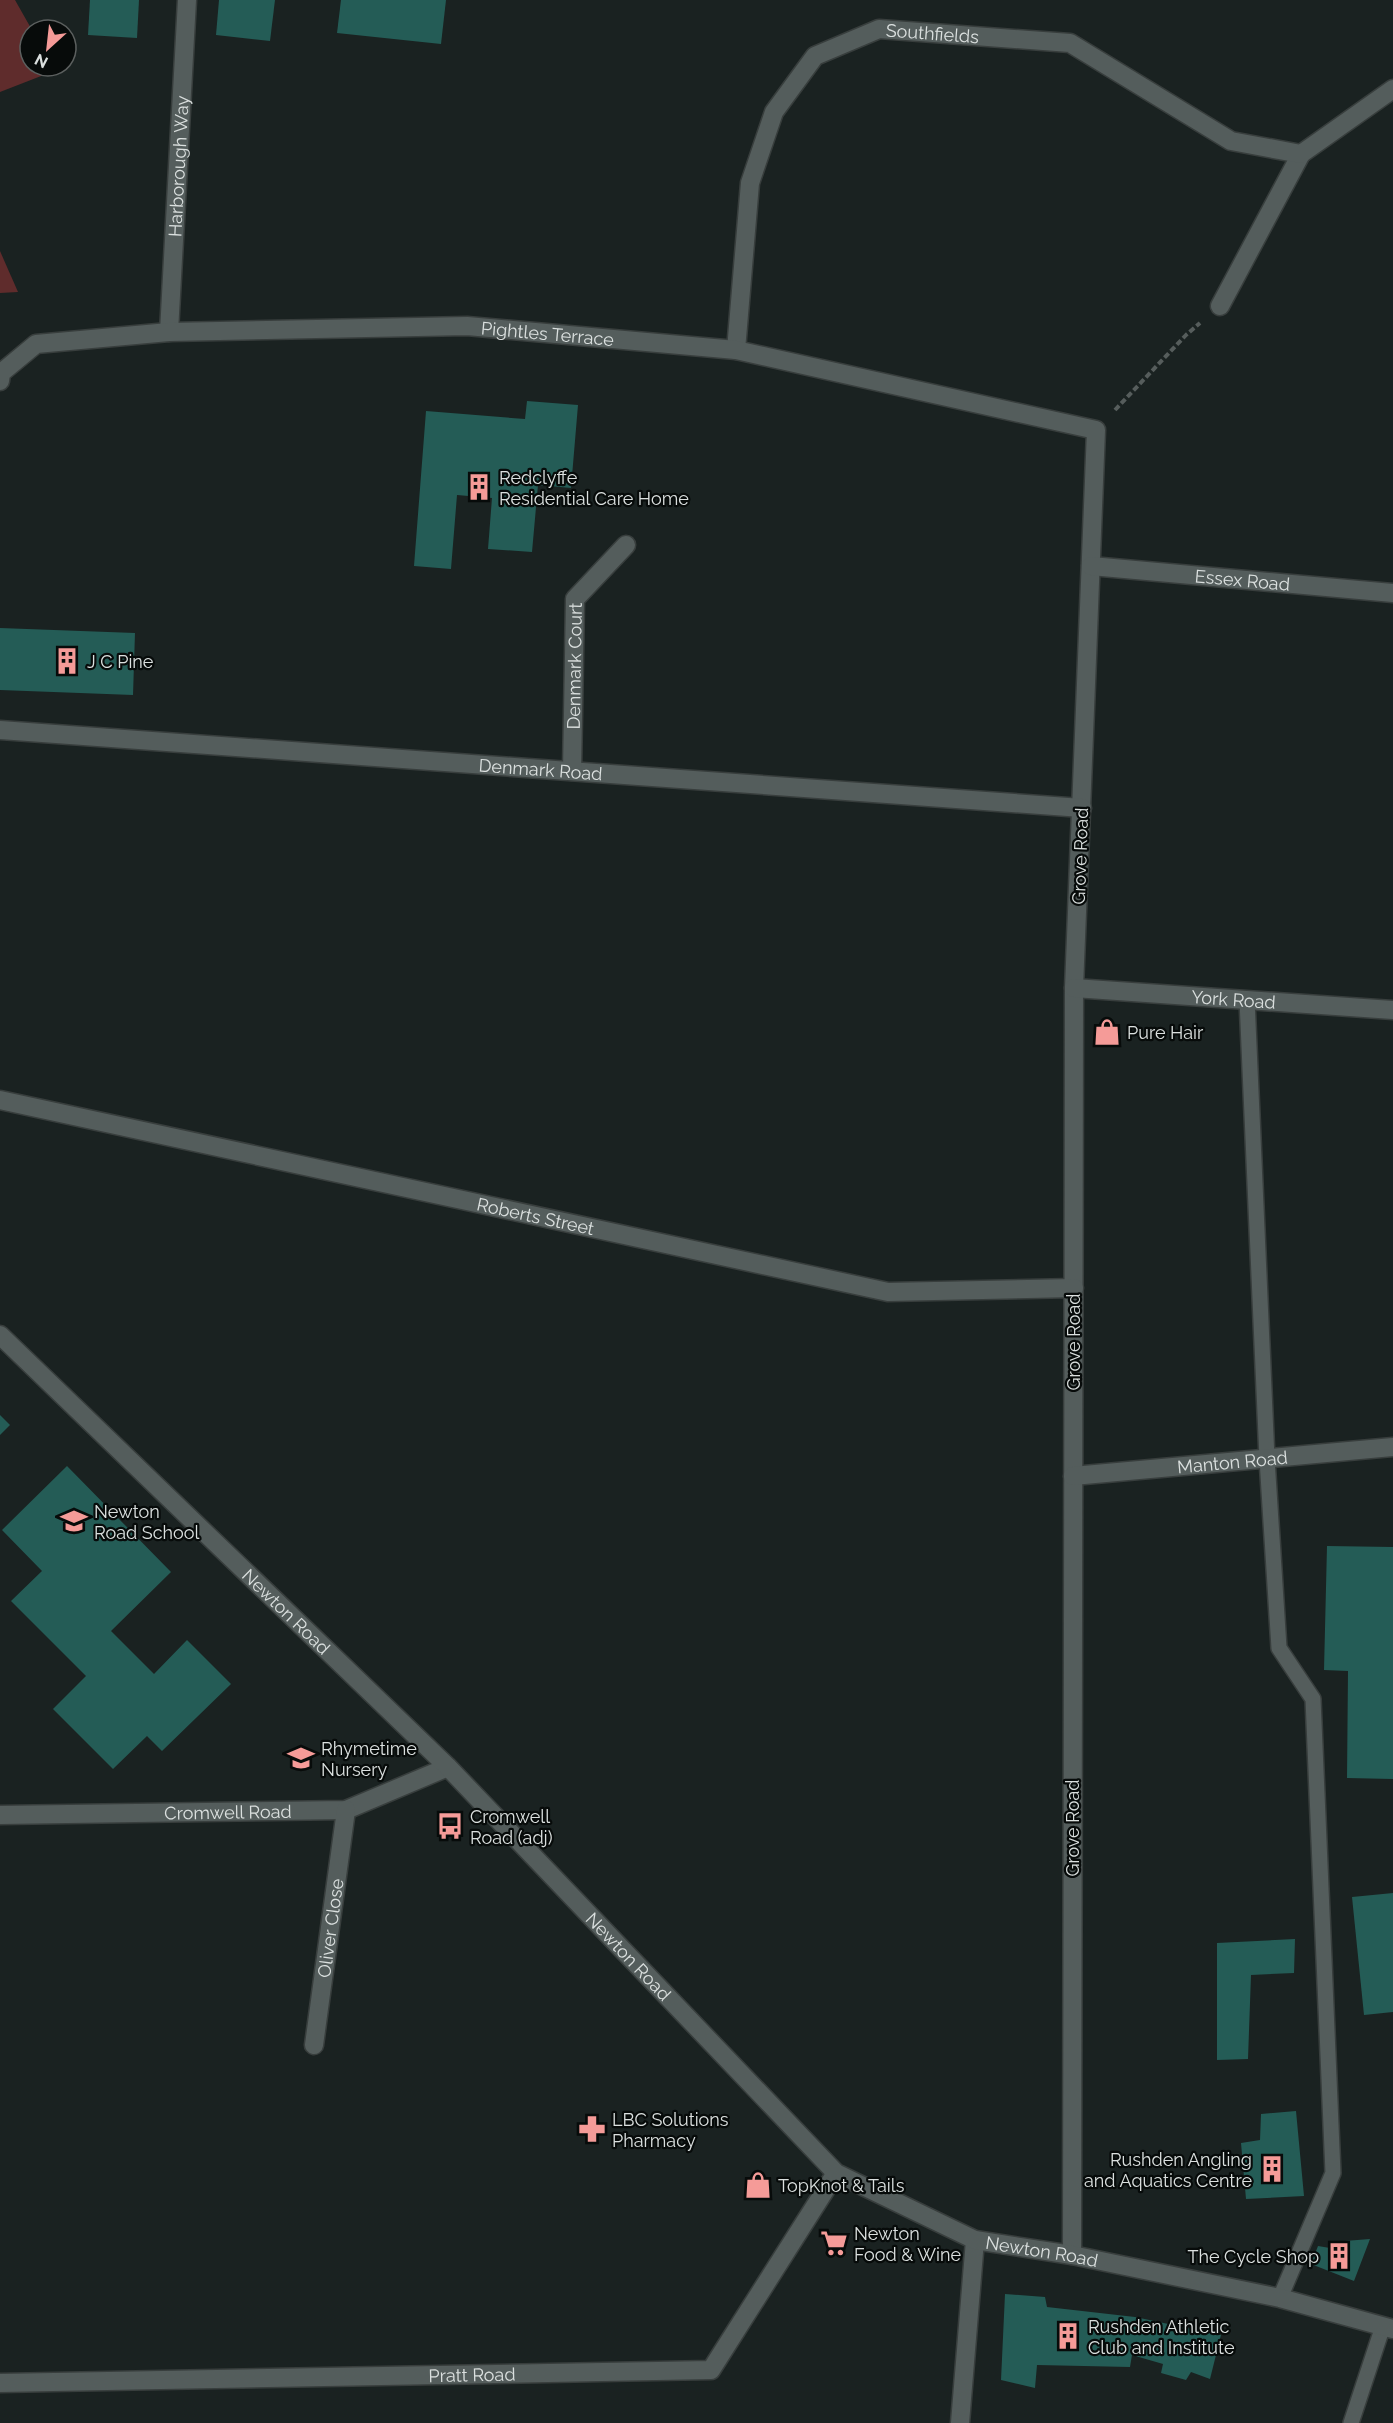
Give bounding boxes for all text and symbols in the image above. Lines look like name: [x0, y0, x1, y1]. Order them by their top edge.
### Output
north arrow: [18, 18, 78, 78]
street label: Southfields: [885, 19, 980, 47]
text: N: [32, 50, 51, 72]
street label: Harborough Way: [164, 95, 192, 237]
street label: Pightles Terrace: [480, 317, 615, 350]
place label: Redclyffe Residential Care Home: [499, 467, 689, 509]
building icon: Redclyffe Residential Care Home: [464, 472, 494, 502]
street label: Essex Road: [1194, 565, 1291, 594]
street label: Denmark Court: [562, 602, 585, 730]
building icon: J C Pine: [52, 646, 82, 676]
place label: J C Pine: [87, 651, 154, 672]
street label: Denmark Road: [478, 754, 603, 784]
street label: Grove Road: [1068, 807, 1092, 905]
street label: York Road: [1191, 986, 1276, 1012]
shop icon: Pure Hair: [1092, 1017, 1122, 1047]
place label: Pure Hair: [1127, 1022, 1204, 1043]
street label: Roberts Street: [475, 1193, 596, 1239]
street label: Grove Road: [1063, 1294, 1084, 1390]
street label: Manton Road: [1176, 1446, 1288, 1477]
place label: Newton Road School: [94, 1501, 199, 1543]
school or university icon: Newton Road School: [59, 1506, 89, 1536]
street label: Newton Road: [238, 1564, 335, 1658]
place label: Rhymetime Nursery: [321, 1738, 417, 1780]
school or university icon: Rhymetime Nursery: [286, 1743, 316, 1773]
street label: Grove Road: [1062, 1780, 1083, 1876]
street label: Cromwell Road: [164, 1800, 292, 1823]
place label: Cromwell Road (adj): [470, 1806, 553, 1848]
bus stop icon: Cromwell Road (adj): [435, 1811, 465, 1841]
street label: Oliver Close: [313, 1877, 347, 1979]
street label: Newton Road: [582, 1908, 676, 2004]
place label: LBC Solutions Pharmacy: [612, 2109, 729, 2151]
pharmacy icon: LBC Solutions Pharmacy: [577, 2114, 607, 2144]
place label: Rushden Angling and Aquatics Centre: [1084, 2149, 1252, 2191]
building icon: Rushden Angling and Aquatics Centre: [1257, 2154, 1287, 2184]
shop icon: TopKnot & Tails: [743, 2170, 773, 2200]
place label: TopKnot & Tails: [778, 2175, 905, 2196]
place label: Newton Food & Wine: [854, 2223, 961, 2265]
supermarket icon: Newton Food & Wine: [819, 2228, 849, 2258]
street label: Newton Road: [984, 2231, 1100, 2271]
building icon: The Cycle Shop: [1324, 2241, 1354, 2271]
place label: The Cycle Shop: [1187, 2246, 1319, 2267]
place label: Rushden Athletic Club and Institute: [1088, 2316, 1235, 2358]
building icon: Rushden Athletic Club and Institute: [1053, 2321, 1083, 2351]
street label: Pratt Road: [428, 2363, 516, 2386]

